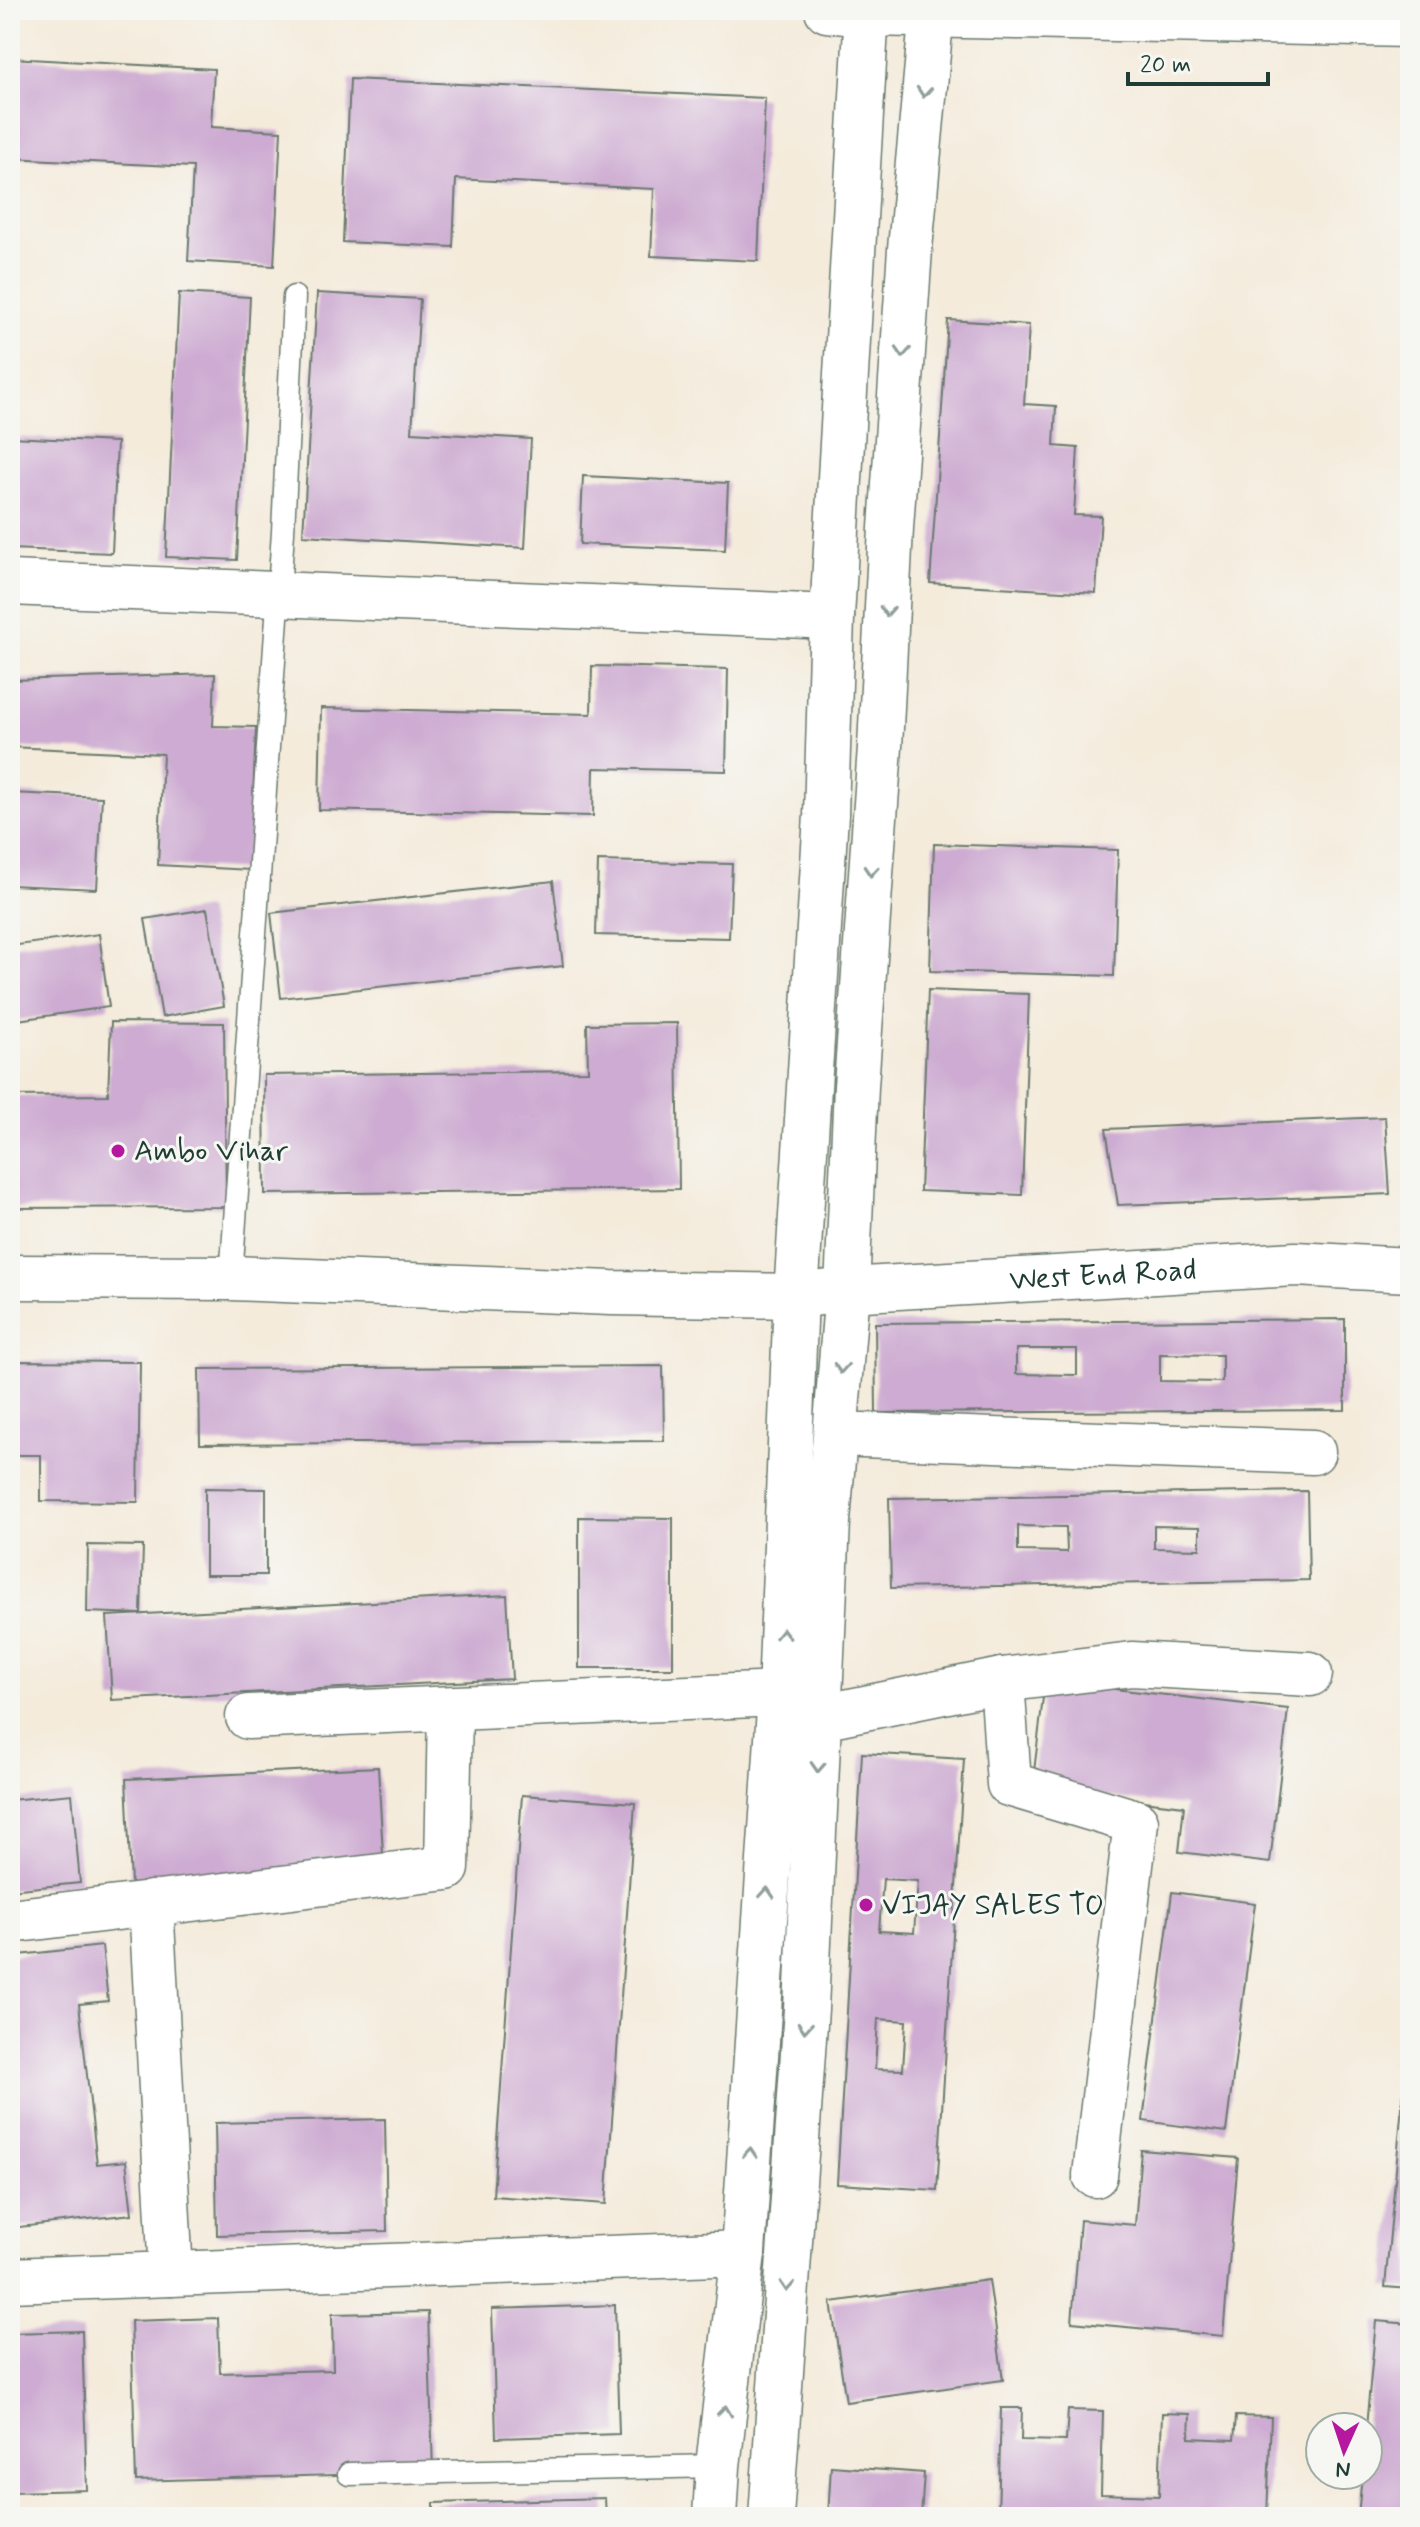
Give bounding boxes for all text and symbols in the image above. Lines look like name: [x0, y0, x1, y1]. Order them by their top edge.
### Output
scale bar: [1128, 36, 1268, 86]
text: 20 m: [1140, 50, 1191, 81]
one-way arrow: [916, 86, 933, 99]
one-way arrow: [895, 346, 912, 359]
one-way arrow: [879, 605, 896, 618]
one-way arrow: [863, 865, 880, 878]
place label: Ambo Vihar: [134, 1132, 289, 1171]
marker: Ambo Vihar: [109, 1142, 127, 1160]
street label: West End Road: [1008, 1250, 1198, 1300]
one-way arrow: [833, 1362, 850, 1375]
one-way arrow: [774, 1627, 791, 1640]
one-way arrow: [810, 1761, 827, 1774]
one-way arrow: [758, 1886, 775, 1899]
place label: VIJAY SALES TO: [882, 1886, 1104, 1925]
marker: VIJAY SALES TO: [857, 1896, 875, 1914]
one-way arrow: [796, 2021, 813, 2034]
one-way arrow: [741, 2146, 758, 2159]
one-way arrow: [779, 2280, 796, 2293]
one-way arrow: [716, 2405, 733, 2418]
north arrow: [1304, 2411, 1384, 2491]
text: N: [1335, 2455, 1351, 2483]

